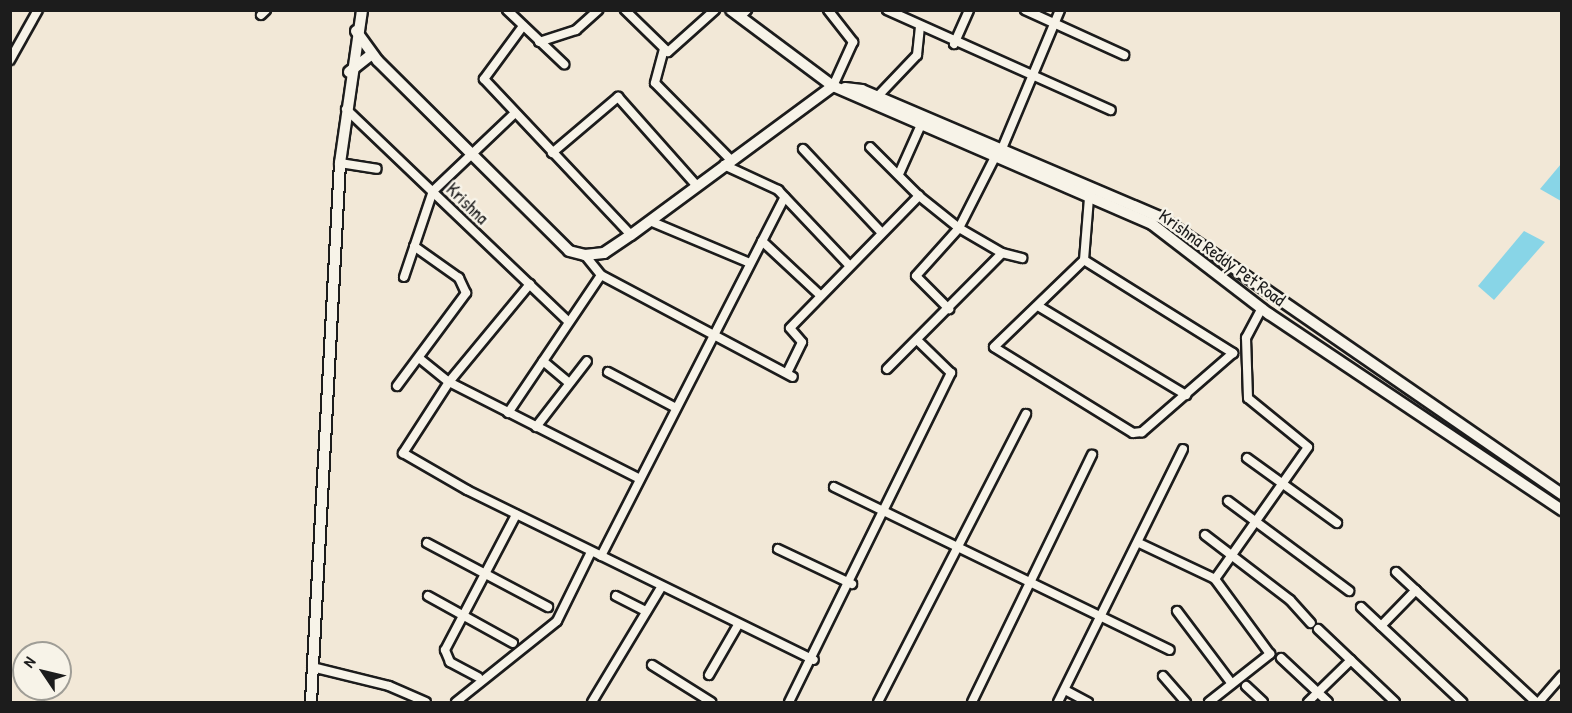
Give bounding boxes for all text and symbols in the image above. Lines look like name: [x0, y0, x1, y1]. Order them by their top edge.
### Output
street label: Krishna: [441, 179, 493, 229]
street label: Krishna Reddy Pet Road: [1155, 205, 1289, 311]
north arrow: [12, 641, 72, 701]
text: N: [17, 652, 40, 672]

